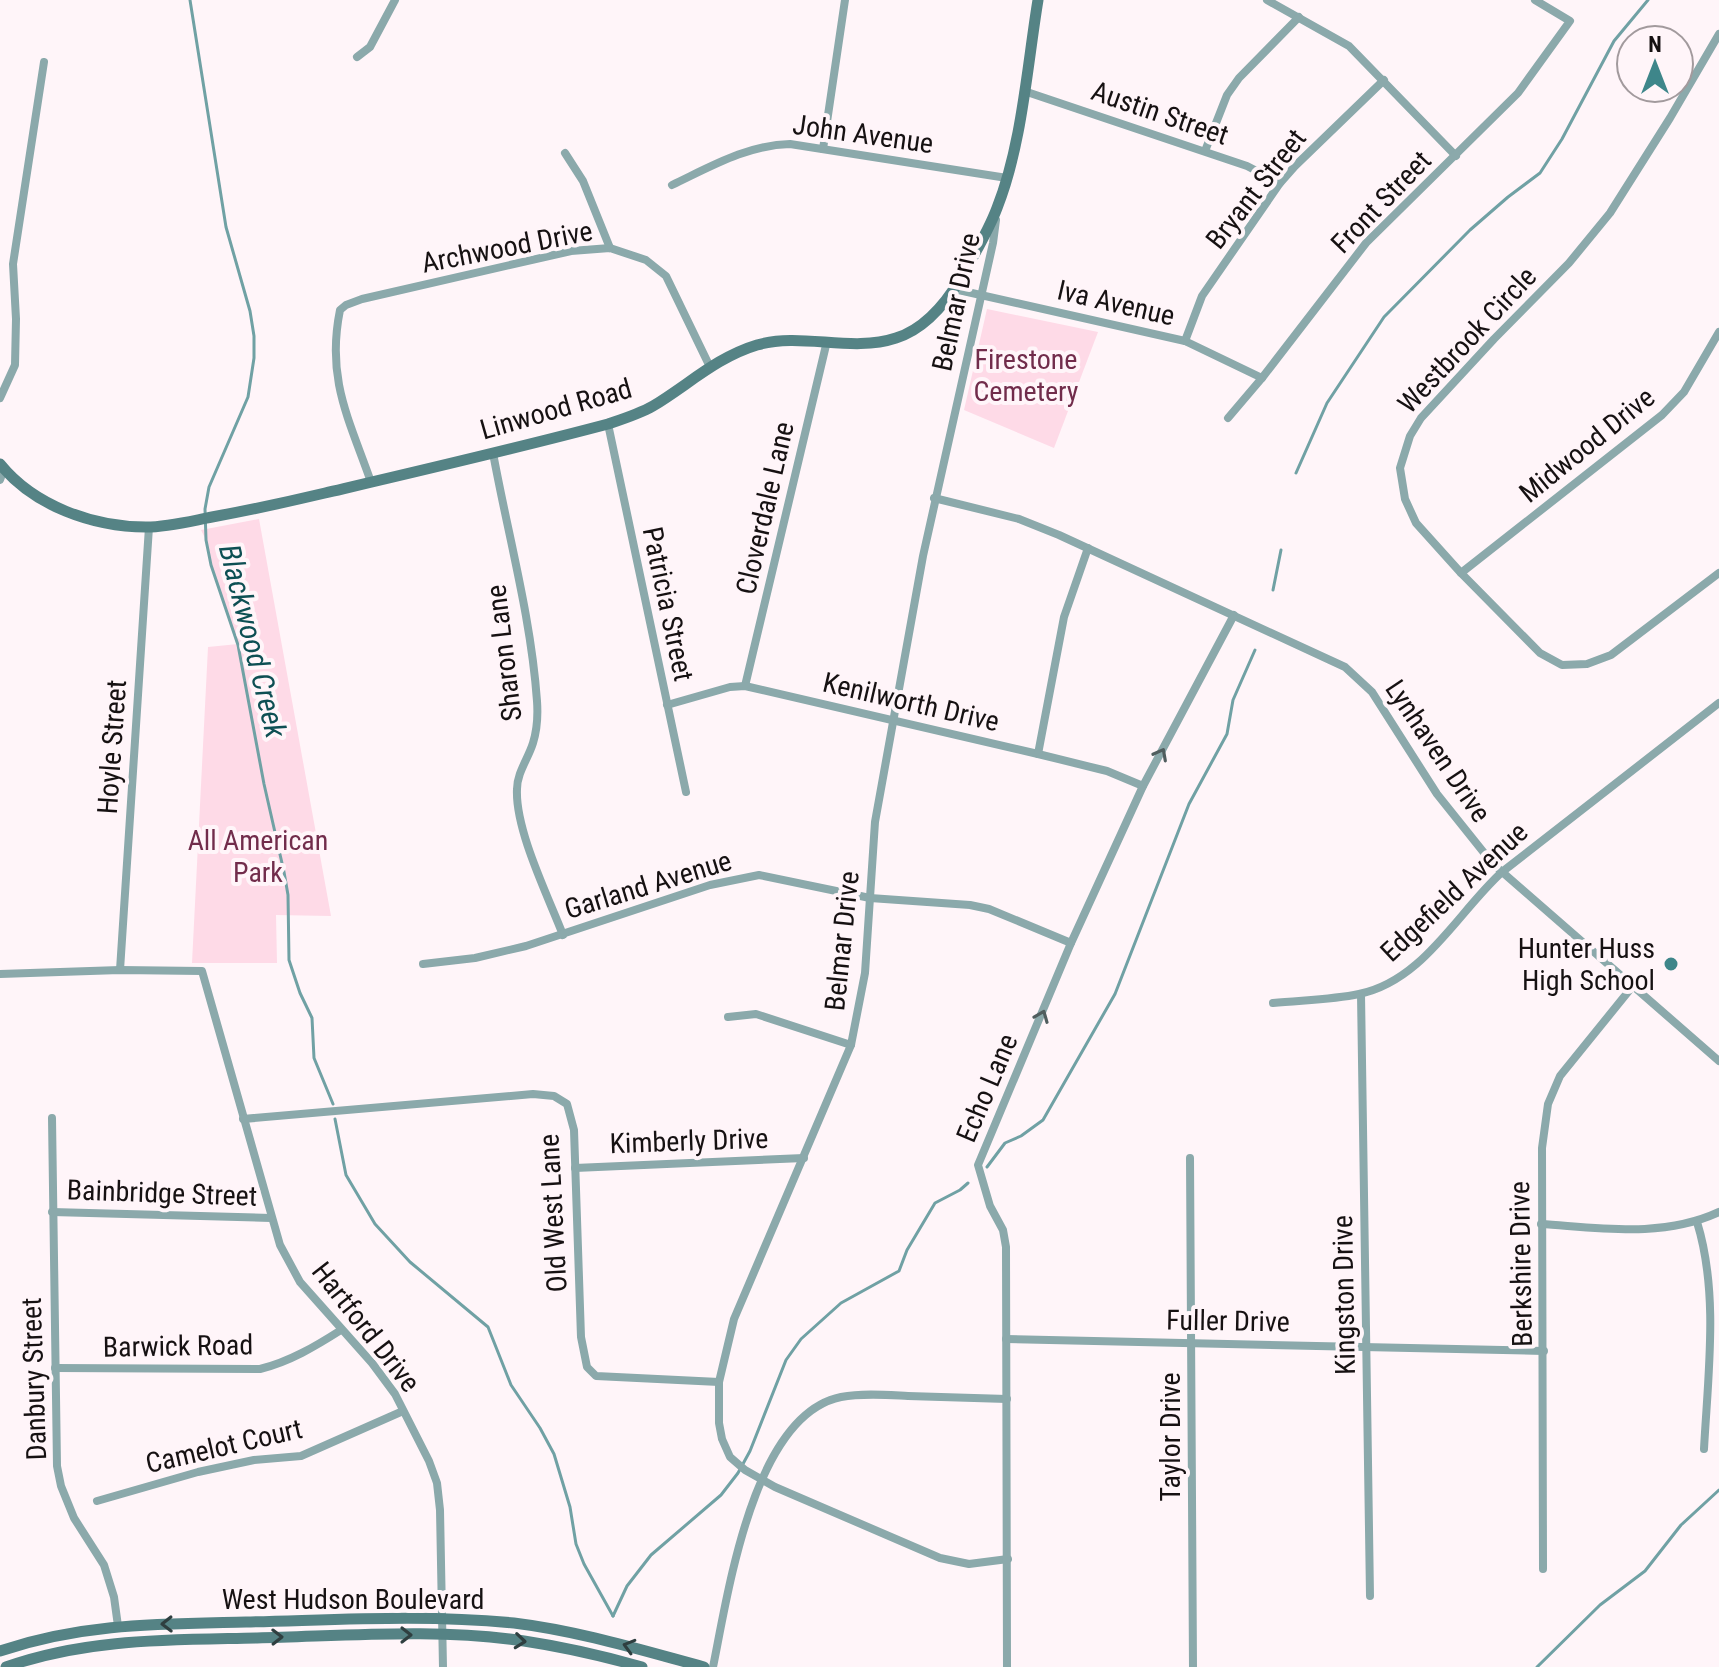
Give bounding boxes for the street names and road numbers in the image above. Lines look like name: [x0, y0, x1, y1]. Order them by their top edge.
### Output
street label: Austin Street: [1087, 74, 1233, 152]
street label: John Avenue: [791, 108, 935, 160]
street label: Bryant Street: [1199, 123, 1313, 255]
street label: Front Street: [1324, 144, 1438, 260]
street label: Archwood Drive: [419, 214, 595, 280]
street label: Belmar Drive: [925, 230, 987, 374]
street label: Westbrook Circle: [1391, 260, 1543, 420]
street label: Iva Avenue: [1054, 274, 1178, 332]
street label: Linwood Road: [476, 372, 636, 446]
street label: Midwood Drive: [1513, 381, 1661, 509]
street label: Cloverdale Lane: [729, 419, 801, 597]
street label: Patricia Street: [636, 524, 700, 684]
street label: Sharon Lane: [479, 583, 529, 723]
street label: Kenilworth Drive: [820, 666, 1002, 738]
street label: Lynhaven Drive: [1378, 674, 1498, 828]
street label: Hoyle Street: [91, 679, 133, 815]
street label: Edgefield Avenue: [1374, 816, 1534, 968]
street label: Garland Avenue: [561, 844, 735, 926]
street label: Belmar Drive: [818, 870, 866, 1012]
street label: Echo Lane: [950, 1029, 1024, 1147]
street label: Kimberly Drive: [609, 1122, 769, 1160]
street label: Old West Lane: [532, 1133, 574, 1293]
street label: Bainbridge Street: [66, 1173, 258, 1213]
street label: Berkshire Drive: [1503, 1181, 1539, 1347]
street label: Kingston Drive: [1326, 1215, 1362, 1375]
street label: Hartford Drive: [305, 1256, 427, 1398]
street label: Danbury Street: [15, 1297, 53, 1461]
street label: Fuller Drive: [1166, 1303, 1290, 1339]
street label: Barwick Road: [103, 1328, 253, 1364]
street label: Taylor Drive: [1154, 1372, 1187, 1502]
street label: Camelot Court: [143, 1412, 305, 1480]
street label: West Hudson Boulevard: [222, 1583, 484, 1616]

